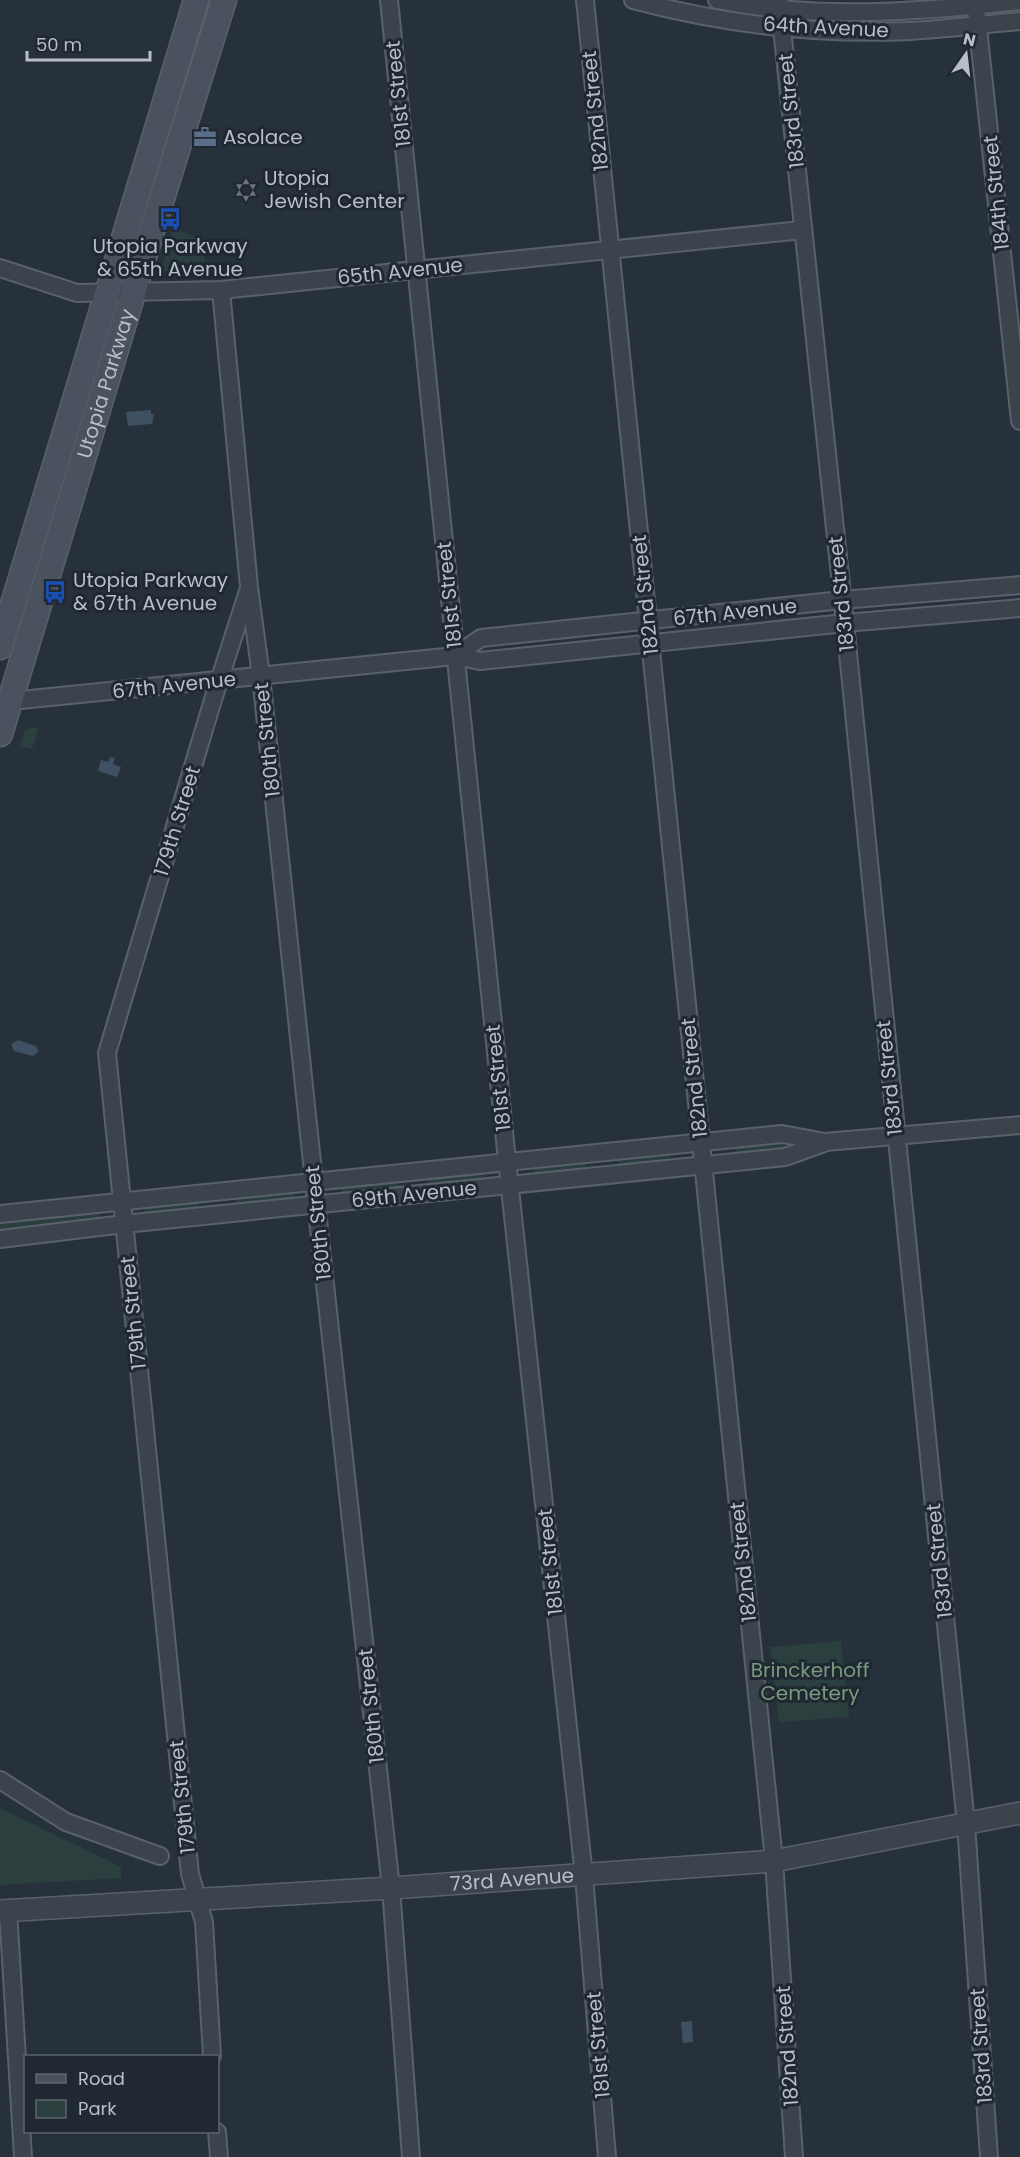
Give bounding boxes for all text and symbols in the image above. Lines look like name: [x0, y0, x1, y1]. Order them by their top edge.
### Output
street label: 64th Avenue: [762, 10, 890, 44]
scale bar: [27, 24, 150, 62]
north arrow: [936, 24, 996, 84]
text: N: [961, 27, 978, 53]
text: 50 m: [36, 32, 82, 57]
street label: 181st Street: [378, 39, 418, 149]
street label: 182nd Street: [575, 49, 615, 173]
street label: 183rd Street: [771, 52, 811, 170]
place label: Asolace: [223, 123, 303, 151]
office icon: Asolace: [192, 124, 218, 150]
street label: 184th Street: [976, 134, 1016, 252]
place label: Utopia Jewish Center: [264, 164, 405, 215]
synagogue icon: Utopia Jewish Center: [233, 177, 259, 203]
bus stop icon: Utopia Parkway & 65th Avenue: [157, 206, 183, 232]
place label: Utopia Parkway & 65th Avenue: [93, 232, 247, 283]
street label: 65th Avenue: [336, 251, 464, 291]
street label: Utopia Parkway: [70, 305, 142, 462]
street label: 182nd Street: [625, 533, 665, 657]
street label: 183rd Street: [821, 535, 861, 653]
street label: 181st Street: [429, 540, 469, 650]
place label: Utopia Parkway & 67th Avenue: [73, 566, 228, 617]
bus stop icon: Utopia Parkway & 67th Avenue: [42, 579, 68, 605]
street label: 67th Avenue: [672, 592, 798, 632]
street label: 67th Avenue: [111, 665, 237, 705]
street label: 180th Street: [247, 681, 287, 799]
street label: 179th Street: [147, 762, 207, 880]
street label: 182nd Street: [674, 1016, 714, 1140]
street label: 183rd Street: [869, 1019, 909, 1137]
street label: 181st Street: [478, 1023, 518, 1133]
street label: 180th Street: [298, 1164, 338, 1282]
street label: 69th Avenue: [350, 1174, 478, 1214]
street label: 179th Street: [113, 1255, 153, 1371]
street label: 182nd Street: [723, 1500, 763, 1624]
street label: 183rd Street: [919, 1502, 959, 1620]
street label: 181st Street: [530, 1507, 570, 1617]
street label: 180th Street: [351, 1647, 391, 1765]
park label: Brinckerhoff Cemetery: [751, 1656, 869, 1707]
street label: 179th Street: [162, 1739, 202, 1855]
street label: 73rd Avenue: [449, 1861, 575, 1898]
street label: 182nd Street: [769, 1985, 805, 2107]
street label: 183rd Street: [963, 1987, 999, 2105]
street label: 181st Street: [579, 1990, 617, 2100]
legend: [24, 2055, 219, 2133]
text: Road: [78, 2066, 125, 2091]
text: Park: [78, 2096, 117, 2121]

